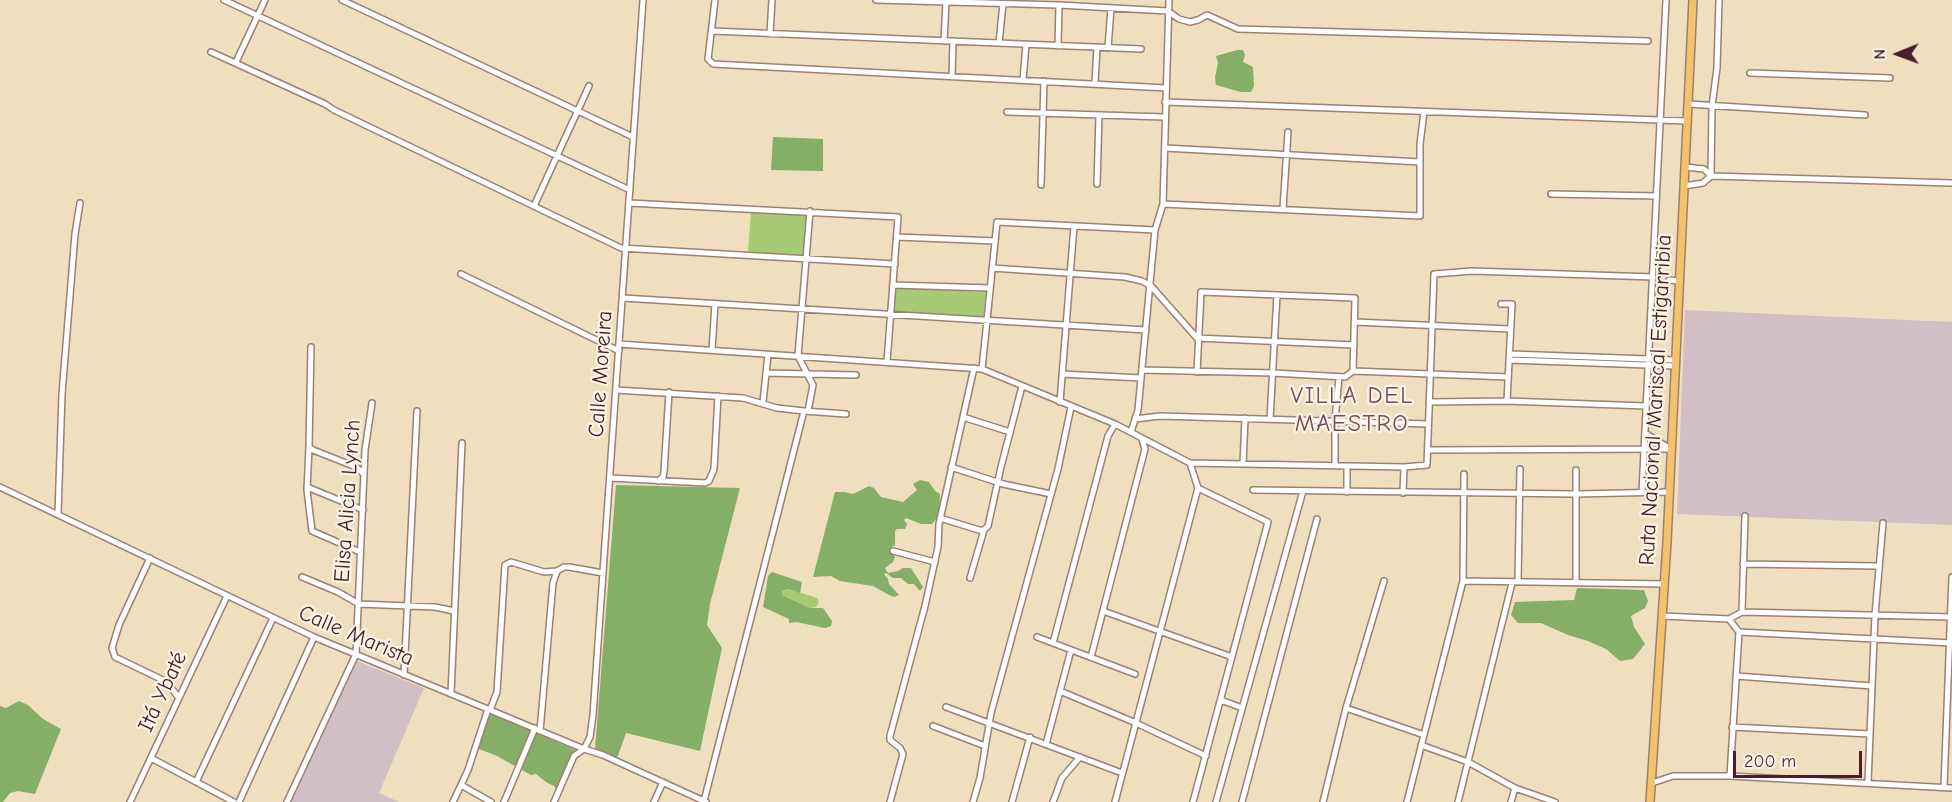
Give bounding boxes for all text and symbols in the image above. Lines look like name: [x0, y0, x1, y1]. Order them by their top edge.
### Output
north arrow: [1868, 24, 1928, 84]
text: N: [1871, 49, 1889, 60]
street label: Ruta Nacional Mariscal Estigarribia: [1634, 234, 1678, 566]
street label: Calle Moreira: [583, 310, 619, 438]
district label: VILLA DEL MAESTRO: [1290, 382, 1414, 438]
street label: Elisa Alicia Lynch: [329, 419, 367, 583]
street label: Calle Marista: [294, 600, 418, 672]
street label: Itá Ybaté: [133, 648, 193, 736]
scale bar: [1736, 739, 1865, 777]
text: 200 m: [1744, 751, 1796, 772]

